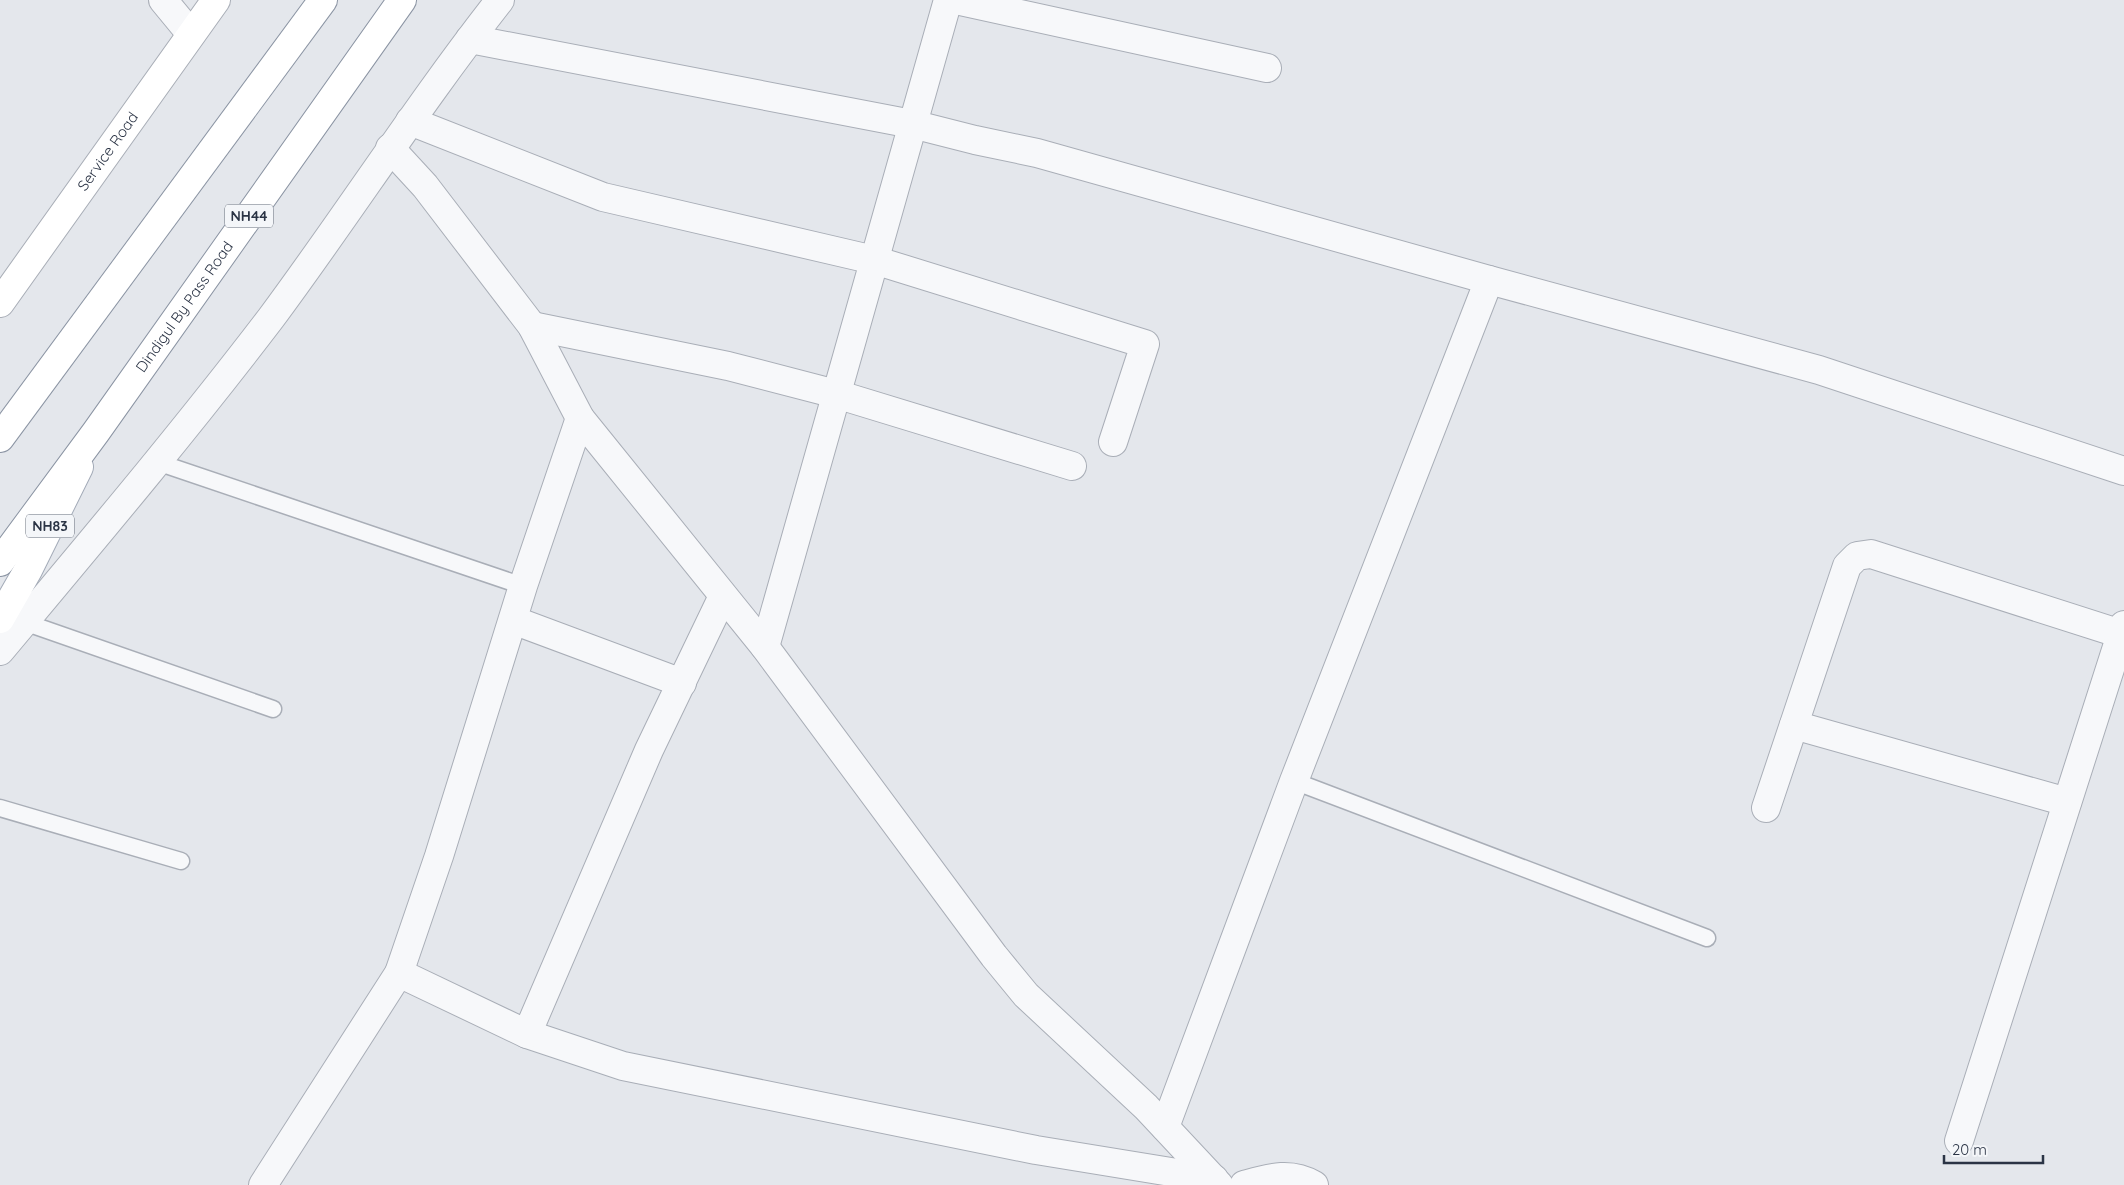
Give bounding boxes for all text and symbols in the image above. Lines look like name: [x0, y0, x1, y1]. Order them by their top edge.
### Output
street label: Service Road: [73, 108, 142, 194]
road number: NH44: [225, 205, 273, 228]
street label: Dindigul By Pass Road: [131, 237, 237, 376]
road number: NH83: [26, 514, 74, 538]
scale bar: [1944, 1132, 2043, 1164]
text: 20 m: [1952, 1140, 1987, 1159]

